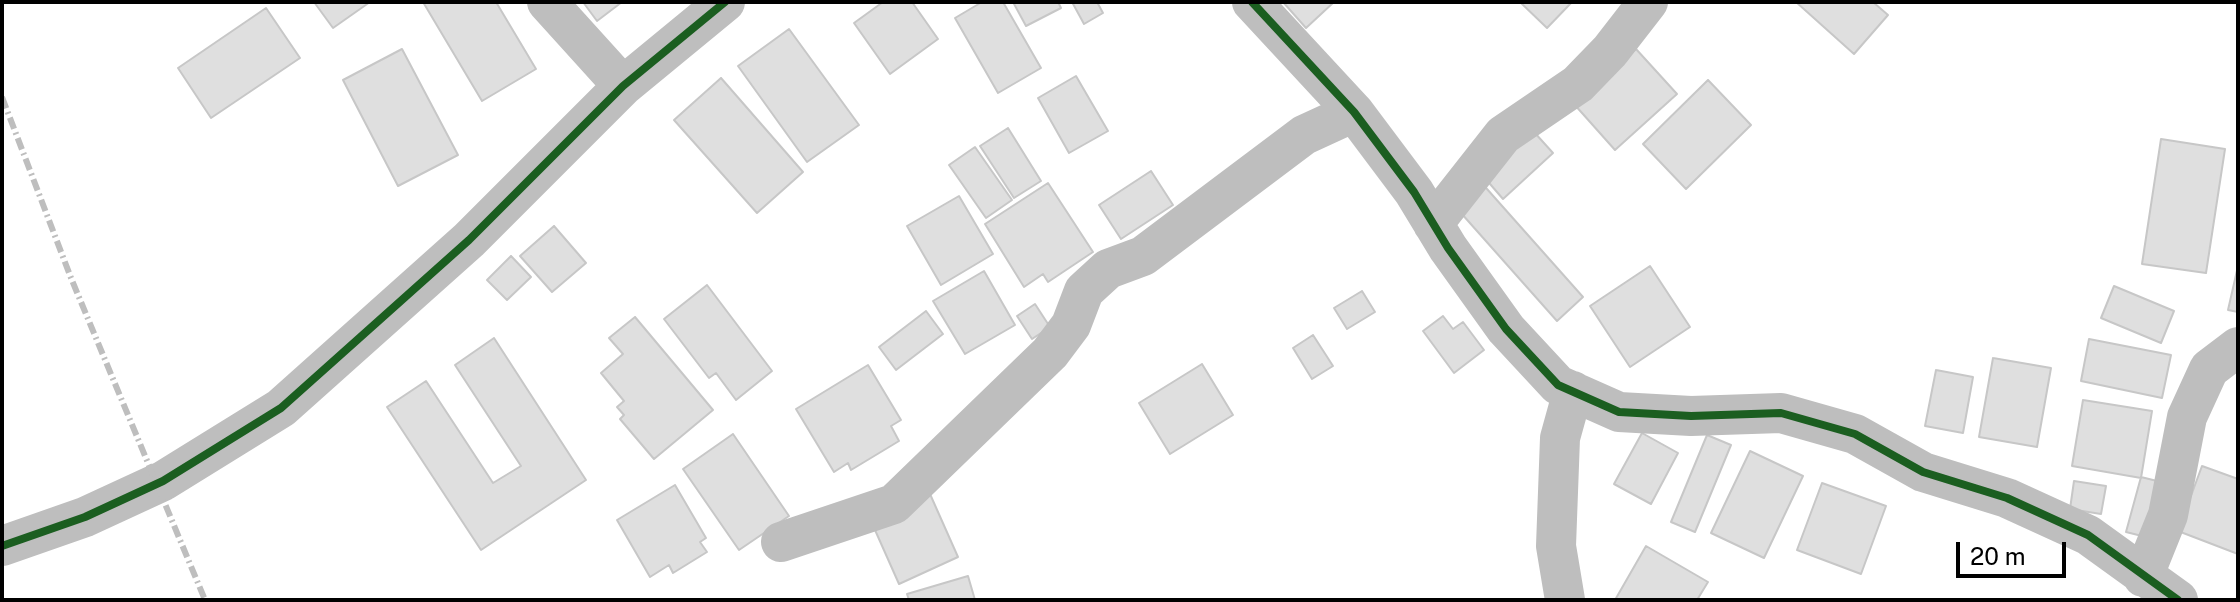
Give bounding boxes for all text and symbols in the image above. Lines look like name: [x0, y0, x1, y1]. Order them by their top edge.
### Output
scale bar: [1960, 526, 2070, 576]
text: 20 m: [1970, 542, 2026, 570]

